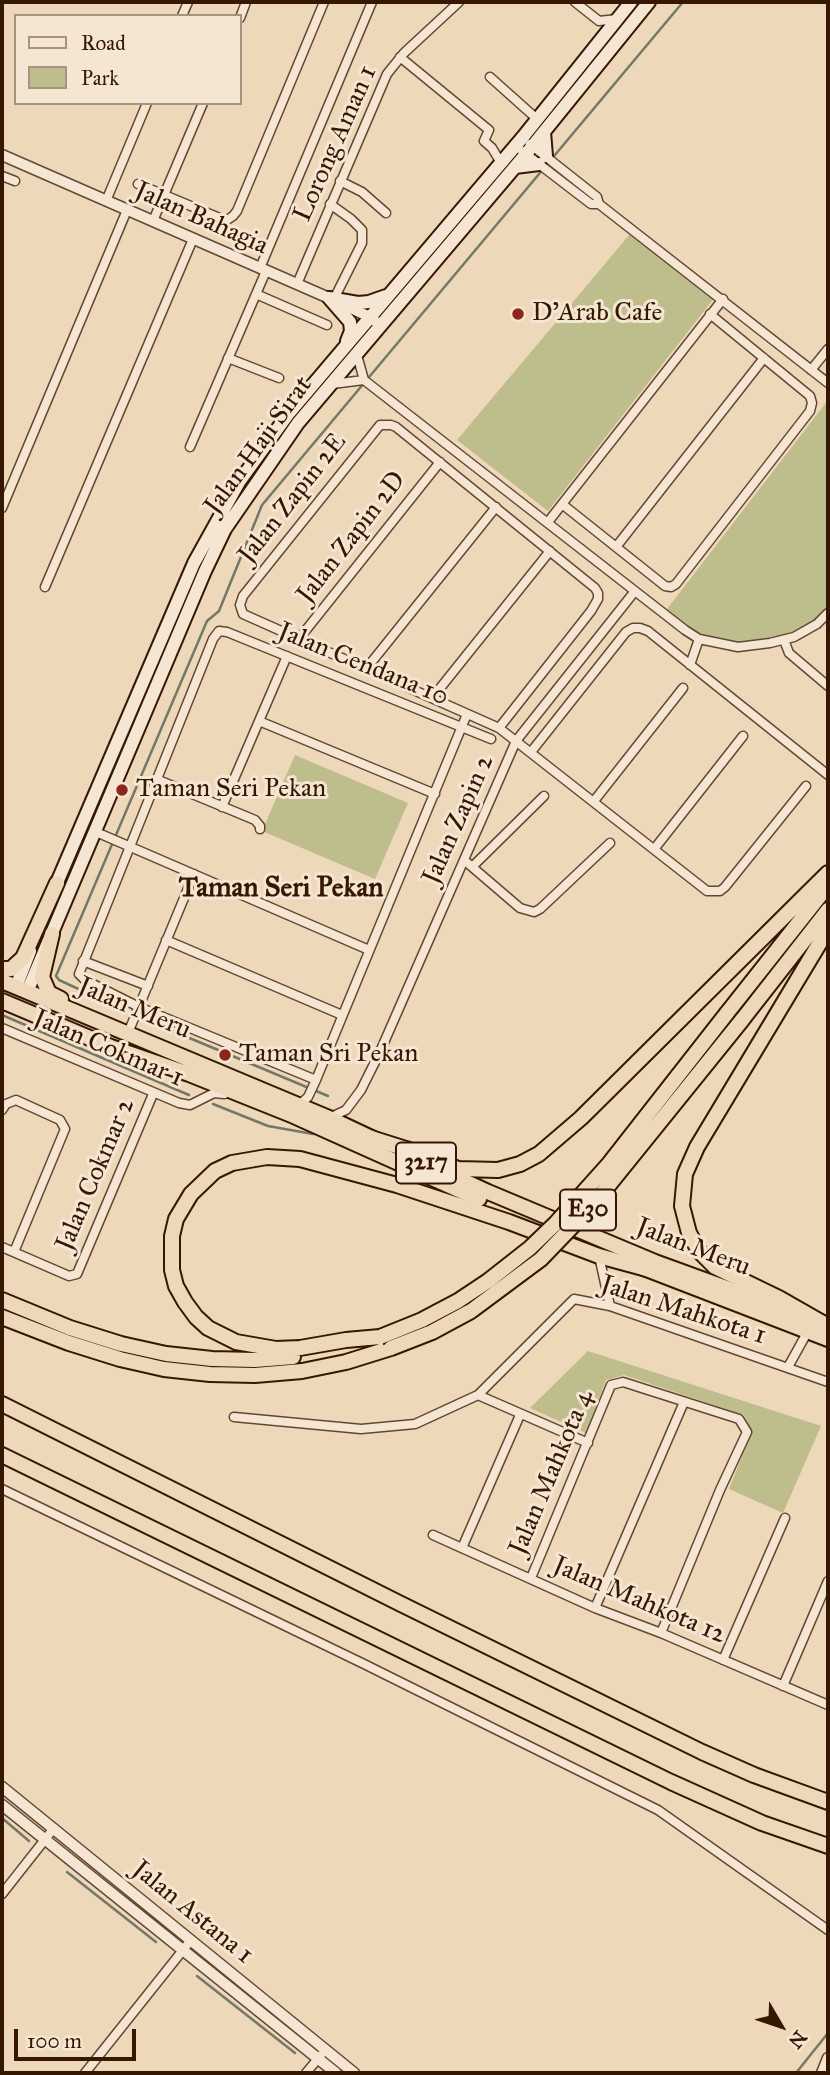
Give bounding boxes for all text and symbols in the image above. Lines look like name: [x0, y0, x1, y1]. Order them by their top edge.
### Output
legend: [14, 14, 242, 105]
text: Road: [81, 30, 126, 56]
street label: Lorong Aman 1: [288, 61, 384, 227]
text: Park: [81, 65, 119, 91]
street label: Jalan Bahagia: [130, 176, 272, 262]
place label: D'Arab Cafe: [532, 298, 662, 330]
marker: D'Arab Cafe: [510, 306, 526, 322]
street label: Jalan Haji Sirat: [198, 371, 320, 521]
street label: Jalan Zapin 2E: [232, 428, 354, 570]
street label: Jalan Zapin 2D: [291, 466, 413, 610]
street label: Jalan Cendana 10: [273, 617, 453, 713]
street label: Jalan Zapin 2: [417, 750, 501, 890]
place label: Taman Seri Pekan: [136, 774, 326, 806]
marker: Taman Seri Pekan: [114, 782, 130, 798]
district label: Taman Seri Pekan: [179, 872, 383, 906]
street label: Jalan Meru: [73, 971, 195, 1047]
street label: Jalan Cokmar 1: [28, 1003, 188, 1095]
place label: Taman Sri Pekan: [239, 1039, 418, 1071]
marker: Taman Sri Pekan: [217, 1047, 233, 1063]
street label: Jalan Cokmar 2: [50, 1094, 142, 1256]
road number: 3217: [396, 1142, 456, 1184]
road number: E30: [560, 1190, 616, 1230]
street label: Jalan Meru: [632, 1212, 754, 1284]
street label: Jalan Mahkota 1: [596, 1270, 770, 1352]
street label: Jalan Mahkota 4: [503, 1386, 601, 1560]
street label: Jalan Mahkota 12: [548, 1551, 730, 1651]
street label: Jalan Astana 1: [125, 1855, 259, 1971]
north arrow: [746, 1991, 816, 2061]
scale bar: [18, 2016, 140, 2060]
text: N: [784, 2026, 812, 2053]
text: 100 m: [27, 2028, 82, 2054]

